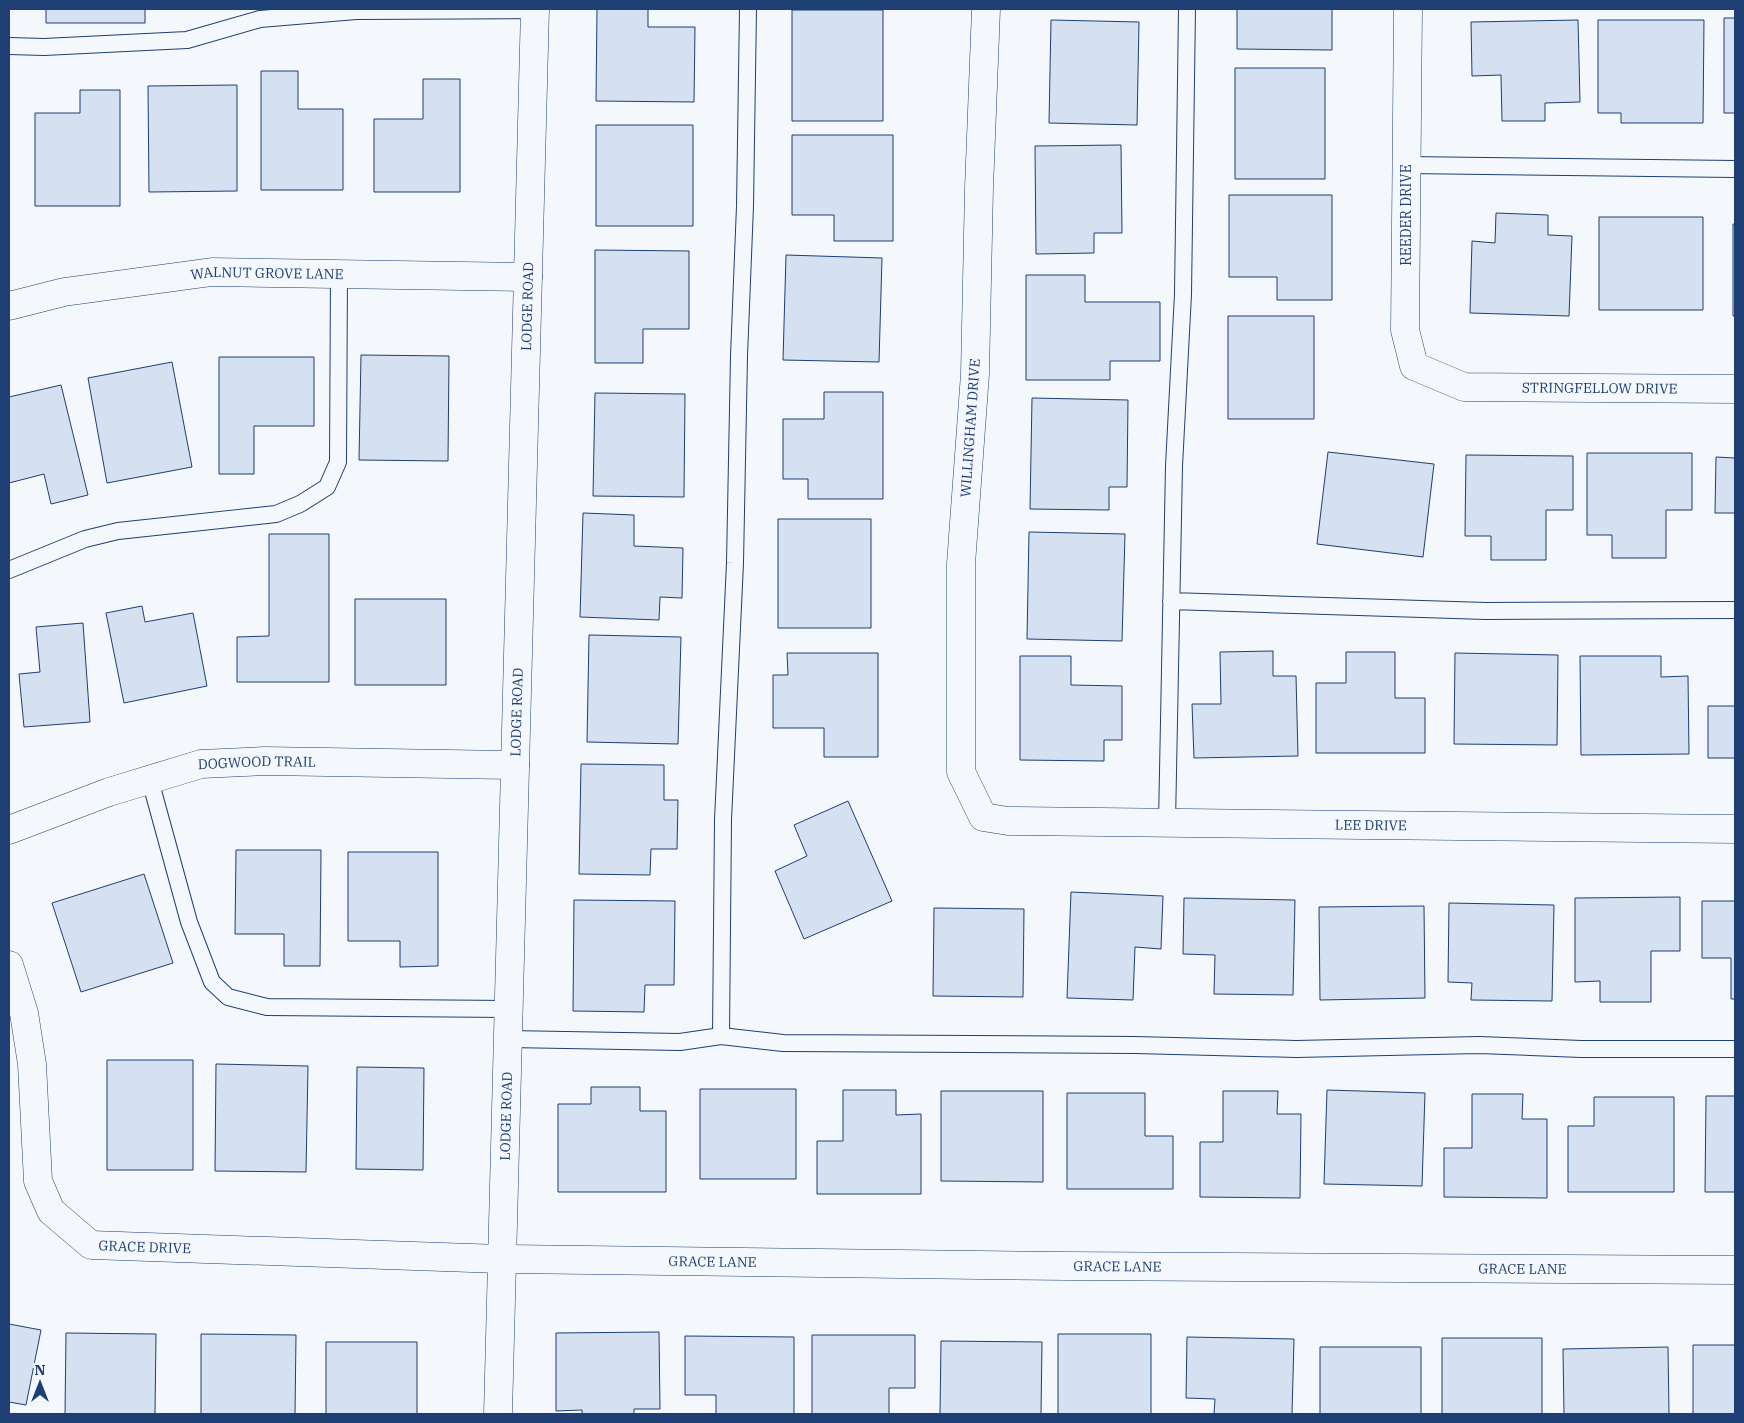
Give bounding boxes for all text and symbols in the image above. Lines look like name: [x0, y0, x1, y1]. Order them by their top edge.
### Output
street label: REEDER DRIVE: [1397, 164, 1415, 266]
street label: LODGE ROAD: [517, 262, 537, 351]
street label: WALNUT GROVE LANE: [189, 263, 344, 284]
street label: WILLINGHAM DRIVE: [956, 358, 984, 498]
street label: STRINGFELLOW DRIVE: [1522, 378, 1678, 398]
street label: LODGE ROAD: [506, 667, 527, 757]
street label: DOGWOOD TRAIL: [197, 752, 316, 773]
street label: LEE DRIVE: [1335, 816, 1407, 834]
street label: LODGE ROAD: [496, 1071, 516, 1161]
street label: GRACE DRIVE: [98, 1236, 191, 1257]
street label: GRACE LANE: [668, 1252, 757, 1271]
street label: GRACE LANE: [1073, 1257, 1162, 1276]
street label: GRACE LANE: [1478, 1259, 1567, 1278]
north arrow: [15, 1358, 65, 1408]
text: N: [34, 1361, 46, 1379]

